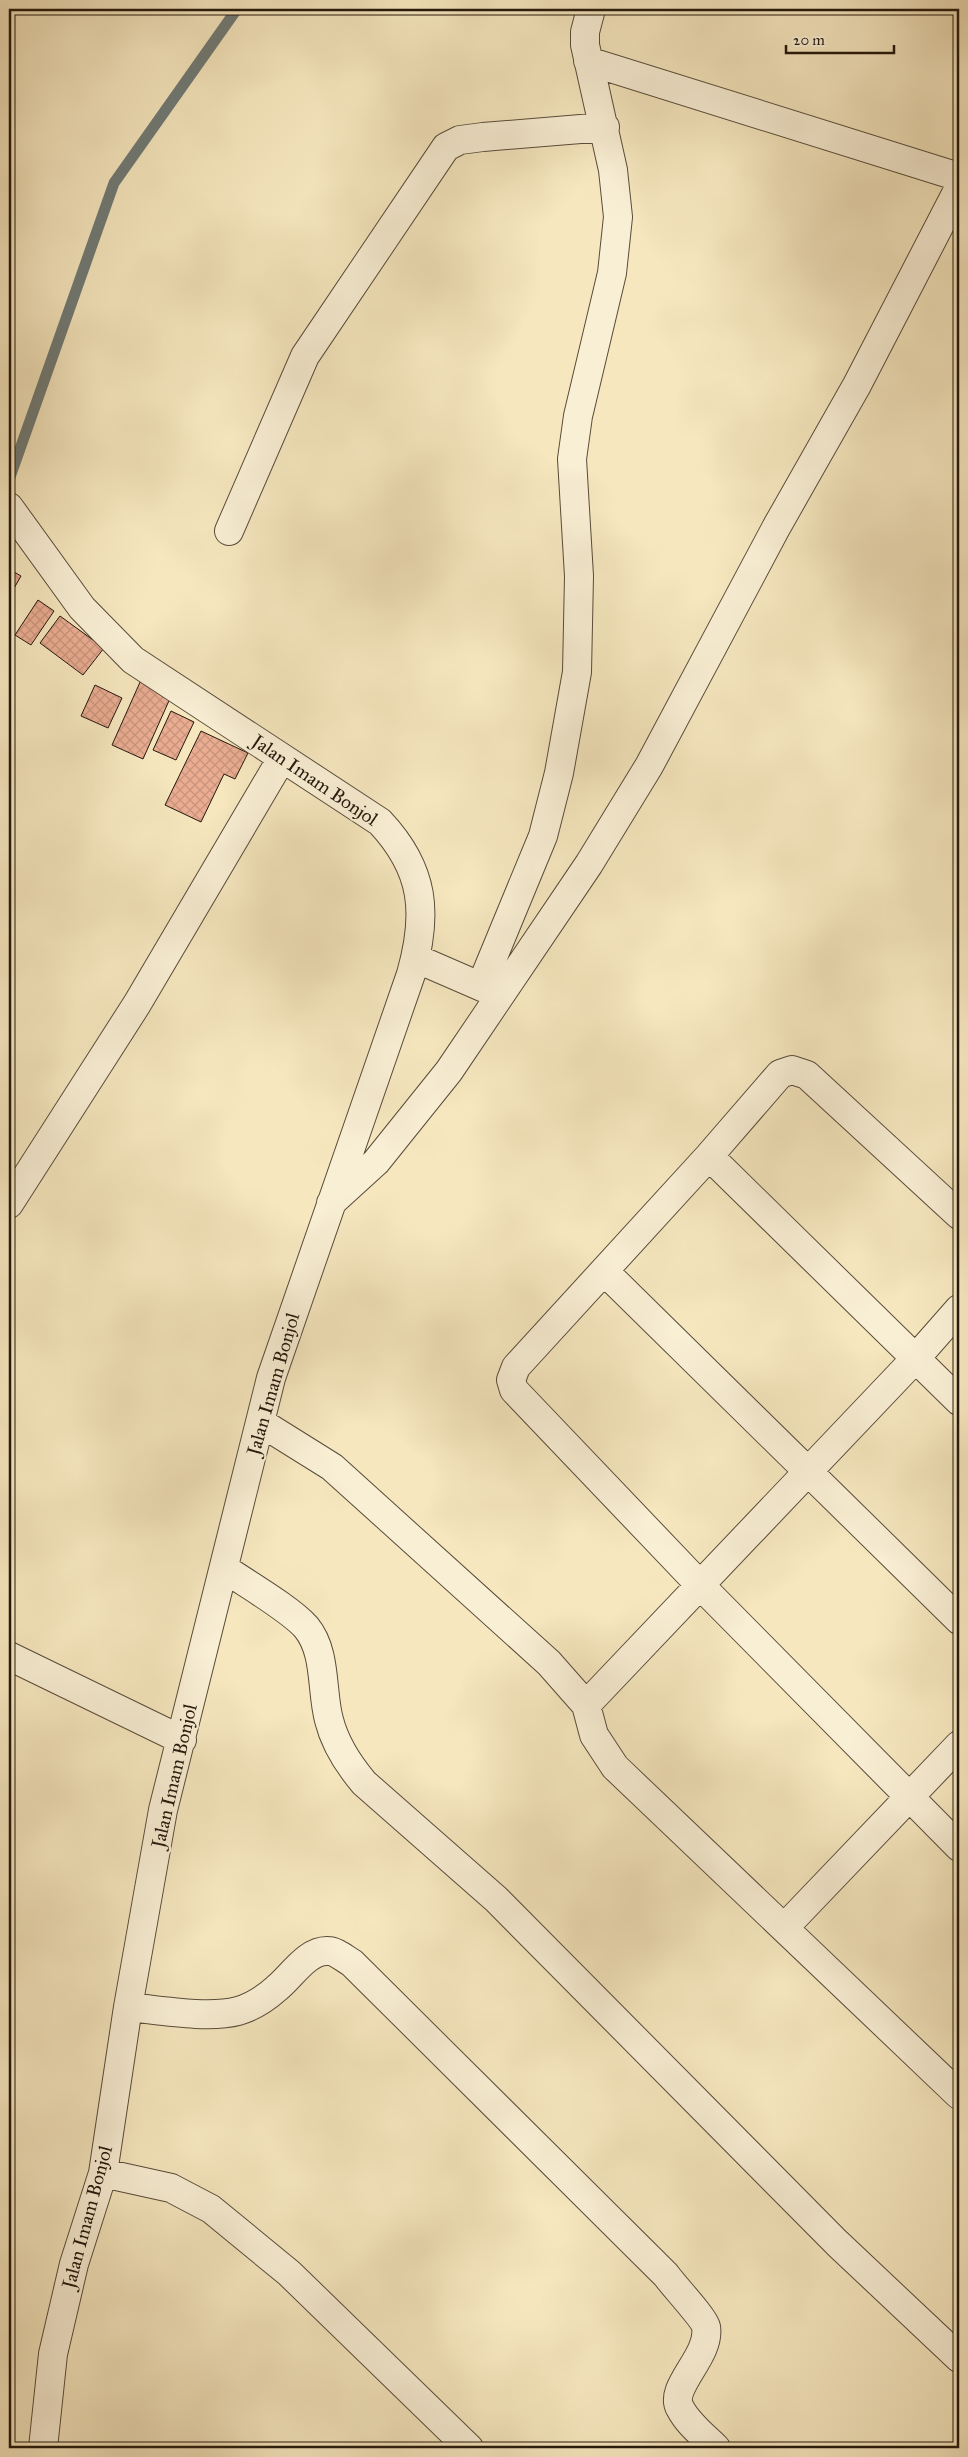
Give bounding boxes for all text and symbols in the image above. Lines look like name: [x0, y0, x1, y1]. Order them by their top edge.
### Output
scale bar: [786, 22, 893, 54]
text: 20 m: [793, 31, 825, 49]
street label: Jalan Imam Bonjol: [245, 728, 383, 832]
street label: Jalan Imam Bonjol: [241, 1309, 306, 1460]
street label: Jalan Imam Bonjol: [146, 1701, 203, 1852]
street label: Jalan Imam Bonjol: [56, 2142, 118, 2293]

